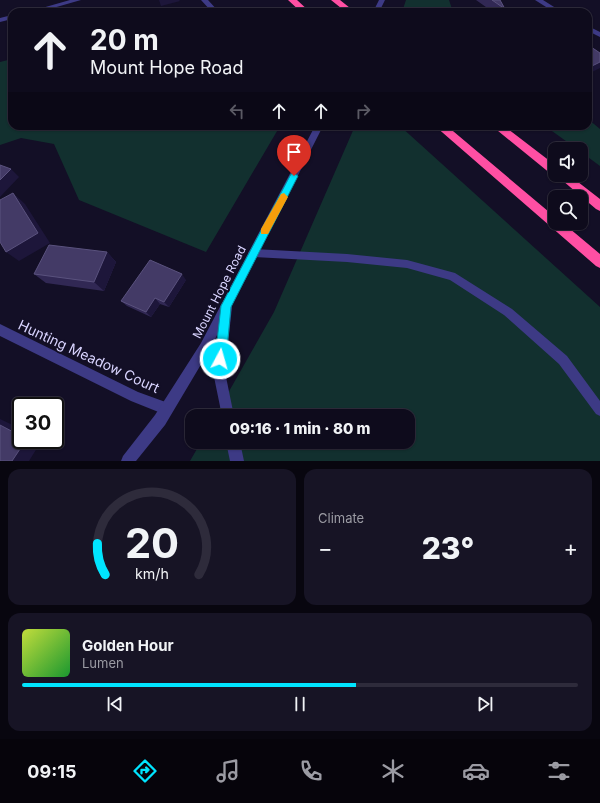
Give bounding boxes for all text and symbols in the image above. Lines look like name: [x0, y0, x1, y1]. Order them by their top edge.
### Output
text: 20 m: [90, 23, 159, 57]
icon: ahead: [24, 24, 76, 76]
text: Mount Hope Road: [90, 57, 243, 78]
icon: left: [226, 100, 248, 122]
icon: ahead: [268, 100, 290, 122]
icon: ahead: [310, 100, 332, 122]
icon: right: [352, 100, 374, 122]
pin: [277, 135, 311, 176]
icon: arrive: [283, 141, 305, 163]
map controls: [548, 142, 588, 230]
button: sound: [548, 142, 588, 182]
button: search: [548, 190, 588, 230]
street label: Mount Hope Road: [189, 243, 249, 341]
street label: Hunting Meadow Court: [16, 316, 163, 396]
position arrow: [199, 338, 241, 380]
speed limit sign: 30: [12, 397, 64, 449]
text: 09:16 · 1 min · 80 m: [230, 419, 370, 438]
text: Climate: [318, 510, 364, 526]
text: 20: [125, 518, 179, 568]
text: 23°: [422, 530, 474, 566]
text: −: [318, 535, 333, 561]
text: +: [563, 535, 578, 561]
text: km/h: [135, 565, 169, 582]
text: Golden Hour: [82, 636, 174, 655]
text: Lumen: [82, 655, 124, 671]
icon: previous: [104, 693, 126, 715]
icon: pause: [289, 693, 311, 715]
icon: next: [474, 693, 496, 715]
icon: directions: [131, 757, 159, 785]
icon: music: [214, 757, 242, 785]
icon: phone: [297, 757, 325, 785]
icon: climate: [379, 757, 407, 785]
icon: car: [462, 757, 490, 785]
icon: filters: [545, 757, 573, 785]
text: 09:15: [27, 761, 76, 782]

